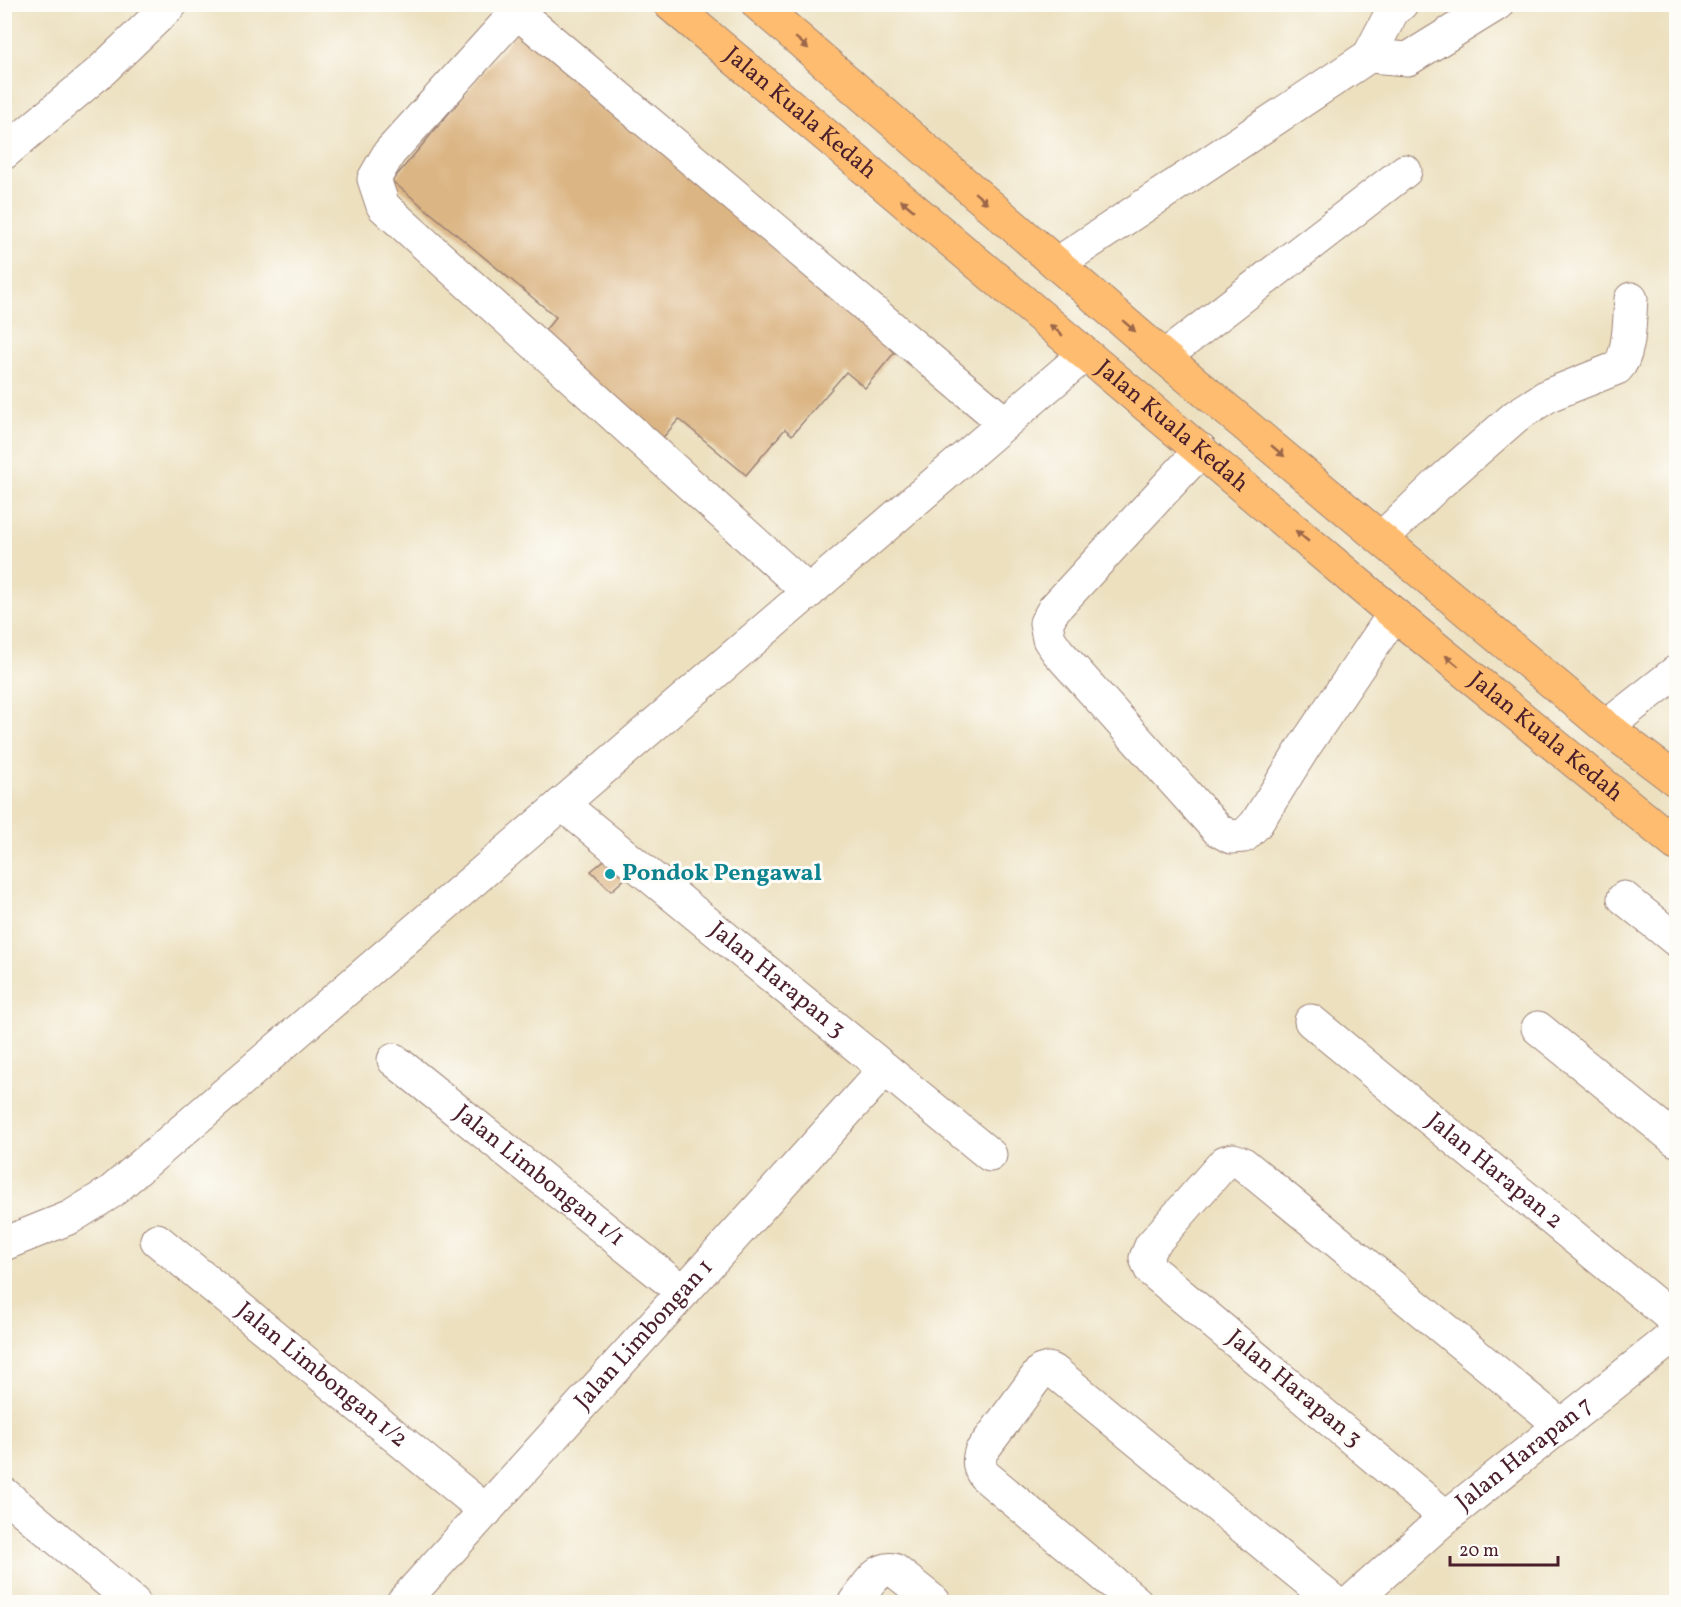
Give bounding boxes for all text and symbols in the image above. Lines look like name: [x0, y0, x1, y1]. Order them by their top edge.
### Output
one-way arrow: [794, 36, 809, 49]
street label: Jalan Kuala Kedah: [716, 39, 884, 188]
one-way arrow: [973, 191, 988, 204]
one-way arrow: [899, 198, 915, 211]
one-way arrow: [1121, 319, 1136, 333]
one-way arrow: [1048, 324, 1064, 337]
street label: Jalan Kuala Kedah: [1088, 352, 1255, 501]
one-way arrow: [1270, 445, 1286, 458]
one-way arrow: [1295, 530, 1310, 543]
one-way arrow: [1444, 654, 1460, 667]
street label: Jalan Kuala Kedah: [1461, 664, 1630, 811]
place label: Pondok Pengawal: [622, 857, 822, 891]
marker: Pondok Pengawal: [603, 867, 617, 881]
street label: Jalan Harapan 3: [701, 914, 852, 1046]
street label: Jalan Limbongan 1/1: [446, 1097, 632, 1256]
street label: Jalan Harapan 2: [1418, 1105, 1570, 1238]
street label: Jalan Limbongan 1: [567, 1252, 722, 1418]
street label: Jalan Limbongan 1/2: [228, 1294, 415, 1456]
street label: Jalan Harapan 3: [1219, 1322, 1369, 1456]
street label: Jalan Harapan 7: [1449, 1389, 1600, 1520]
scale bar: [1450, 1529, 1558, 1567]
text: 20 m: [1459, 1539, 1499, 1564]

